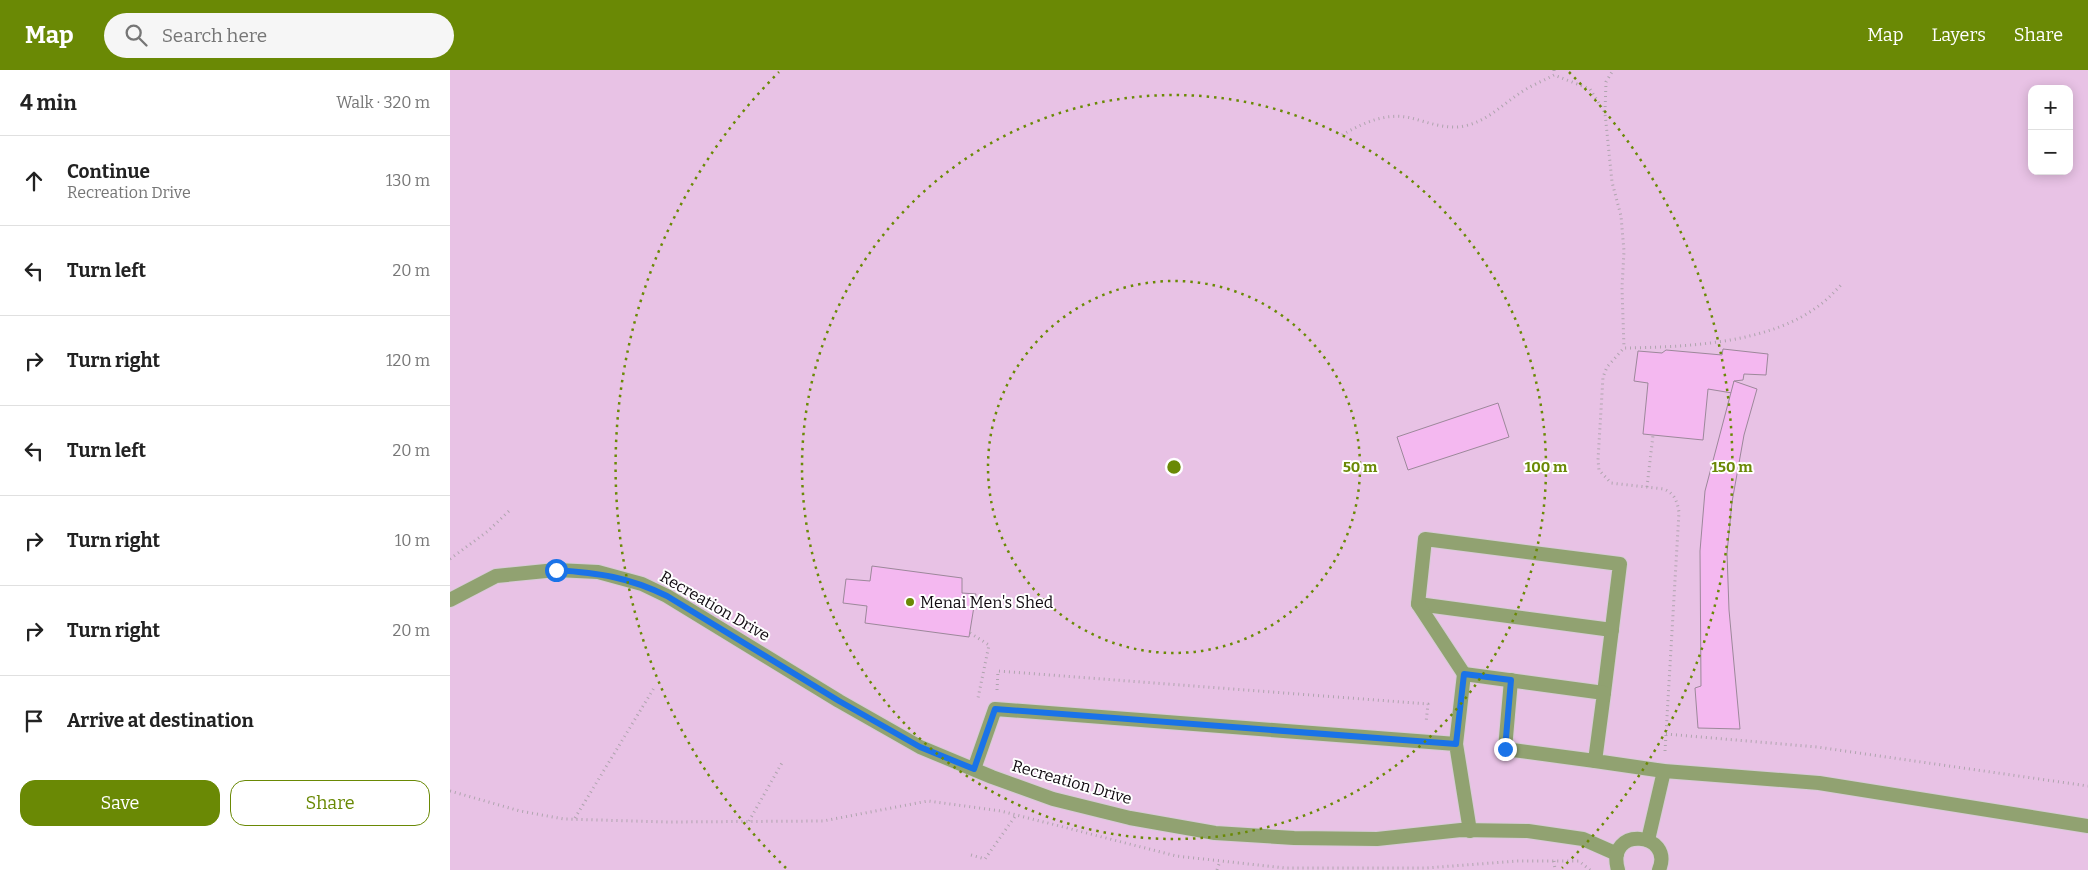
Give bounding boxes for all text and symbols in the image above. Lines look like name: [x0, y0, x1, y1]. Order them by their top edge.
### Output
search box: [104, 13, 454, 58]
text: Map: [25, 21, 74, 49]
icon: search: [122, 21, 150, 49]
text: Search here: [162, 24, 267, 47]
text: Map: [1867, 24, 1903, 46]
text: Layers: [1931, 24, 1986, 46]
text: Share: [2014, 24, 2063, 46]
map controls: [2028, 85, 2073, 175]
button: +: [2028, 85, 2073, 130]
text: 4 min: [20, 90, 77, 116]
text: Walk · 320 m: [336, 93, 430, 112]
button: −: [2028, 130, 2073, 175]
text: Continue: [67, 160, 150, 183]
icon: ahead: [20, 167, 48, 195]
text: 130 m: [386, 171, 430, 190]
text: Recreation Drive: [67, 183, 191, 202]
icon: left: [20, 257, 48, 285]
text: Turn left: [67, 259, 146, 282]
text: 20 m: [393, 261, 430, 280]
icon: right: [20, 347, 48, 375]
text: Turn right: [67, 349, 160, 372]
text: 120 m: [386, 351, 430, 370]
icon: left: [20, 437, 48, 465]
text: Turn left: [67, 439, 146, 462]
text: 20 m: [393, 441, 430, 460]
centre of rings: [1165, 458, 1183, 476]
text: 50 m: [1343, 458, 1378, 476]
text: 100 m: [1525, 458, 1568, 476]
text: 150 m: [1711, 458, 1753, 476]
icon: right: [20, 527, 48, 555]
text: Turn right: [67, 529, 160, 552]
text: 10 m: [395, 531, 430, 550]
route start: [545, 559, 568, 582]
street label: Recreation Drive: [657, 567, 773, 645]
place label: Menai Men's Shed: [920, 593, 1054, 612]
marker: Menai Men's Shed: [904, 596, 916, 608]
icon: right: [20, 617, 48, 645]
text: Turn right: [67, 619, 160, 642]
text: 20 m: [393, 621, 430, 640]
icon: arrive: [20, 707, 48, 735]
text: Arrive at destination: [67, 709, 254, 732]
route end: [1494, 738, 1517, 761]
street label: Recreation Drive: [1010, 756, 1134, 808]
button: Save: [20, 780, 220, 826]
button: Share: [230, 780, 430, 826]

